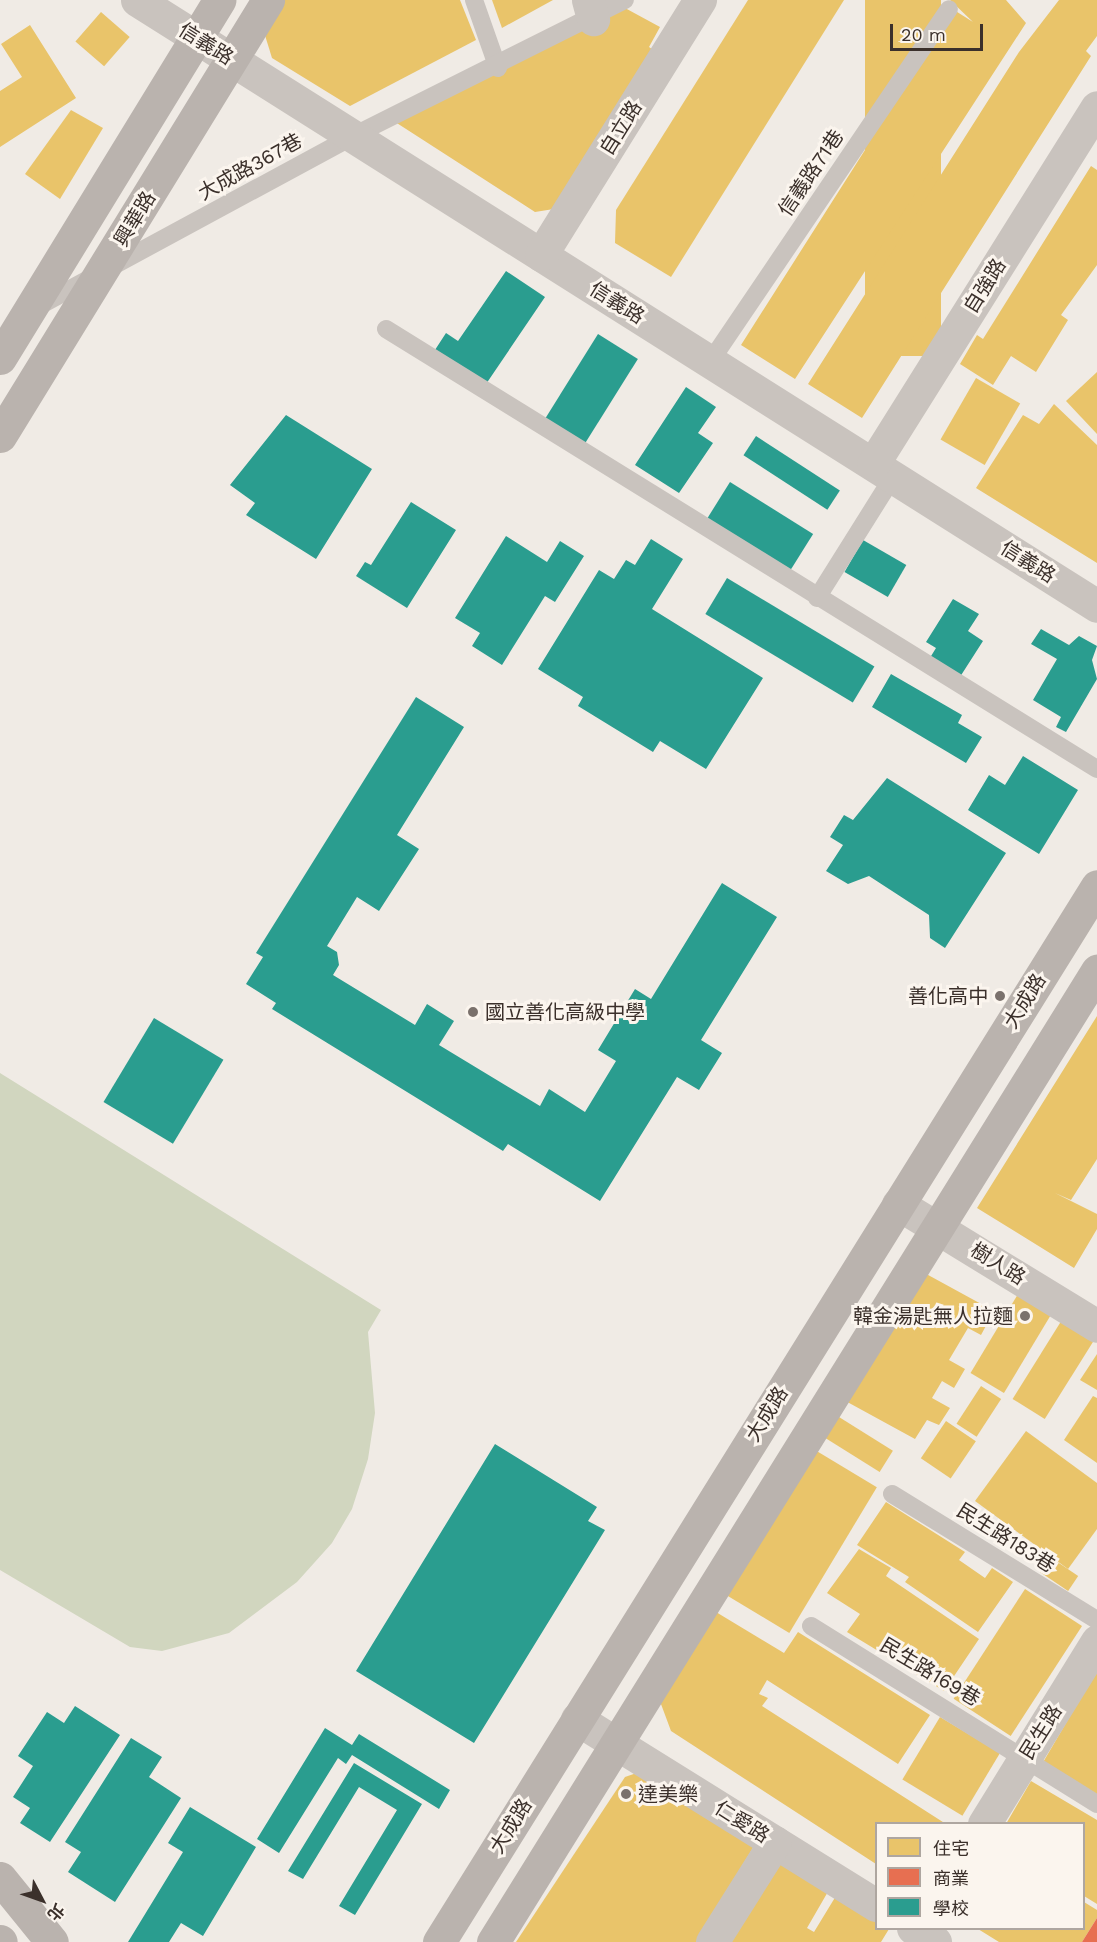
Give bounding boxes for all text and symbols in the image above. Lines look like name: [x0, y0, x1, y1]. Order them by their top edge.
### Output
scale bar: [893, 12, 986, 50]
street label: 信義路: [174, 18, 238, 70]
text: 20 m: [901, 24, 946, 45]
street label: 自立路: [595, 96, 647, 160]
street label: 信義路71巷: [773, 125, 849, 221]
street label: 大成路367巷: [194, 129, 306, 205]
street label: 興華路: [109, 187, 161, 251]
street label: 自強路: [959, 254, 1011, 318]
street label: 信義路: [585, 277, 649, 329]
street label: 信義路: [996, 536, 1060, 588]
street label: 大成路: [999, 969, 1051, 1033]
place label: 善化高中: [908, 984, 988, 1008]
marker: 善化高中: [993, 989, 1007, 1003]
place label: 國立善化高級中學: [485, 1000, 645, 1024]
marker: 國立善化高級中學: [466, 1005, 480, 1019]
street label: 樹人路: [966, 1238, 1030, 1290]
place label: 韓金湯匙無人拉麵: [853, 1304, 1013, 1328]
marker: 韓金湯匙無人拉麵: [1018, 1309, 1032, 1323]
street label: 大成路: [741, 1382, 793, 1446]
street label: 民生路183巷: [952, 1498, 1060, 1578]
street label: 民生路169巷: [876, 1633, 984, 1711]
street label: 民生路: [1015, 1700, 1067, 1764]
place label: 達美樂: [638, 1782, 698, 1806]
marker: 達美樂: [619, 1787, 633, 1801]
street label: 大成路: [485, 1794, 537, 1858]
street label: 仁愛路: [710, 1796, 774, 1848]
legend: [875, 1822, 1085, 1930]
text: 住宅: [933, 1838, 969, 1859]
text: 商業: [933, 1868, 969, 1889]
north arrow: [12, 1870, 72, 1930]
text: 學校: [933, 1898, 969, 1919]
text: 北: [44, 1900, 68, 1924]

